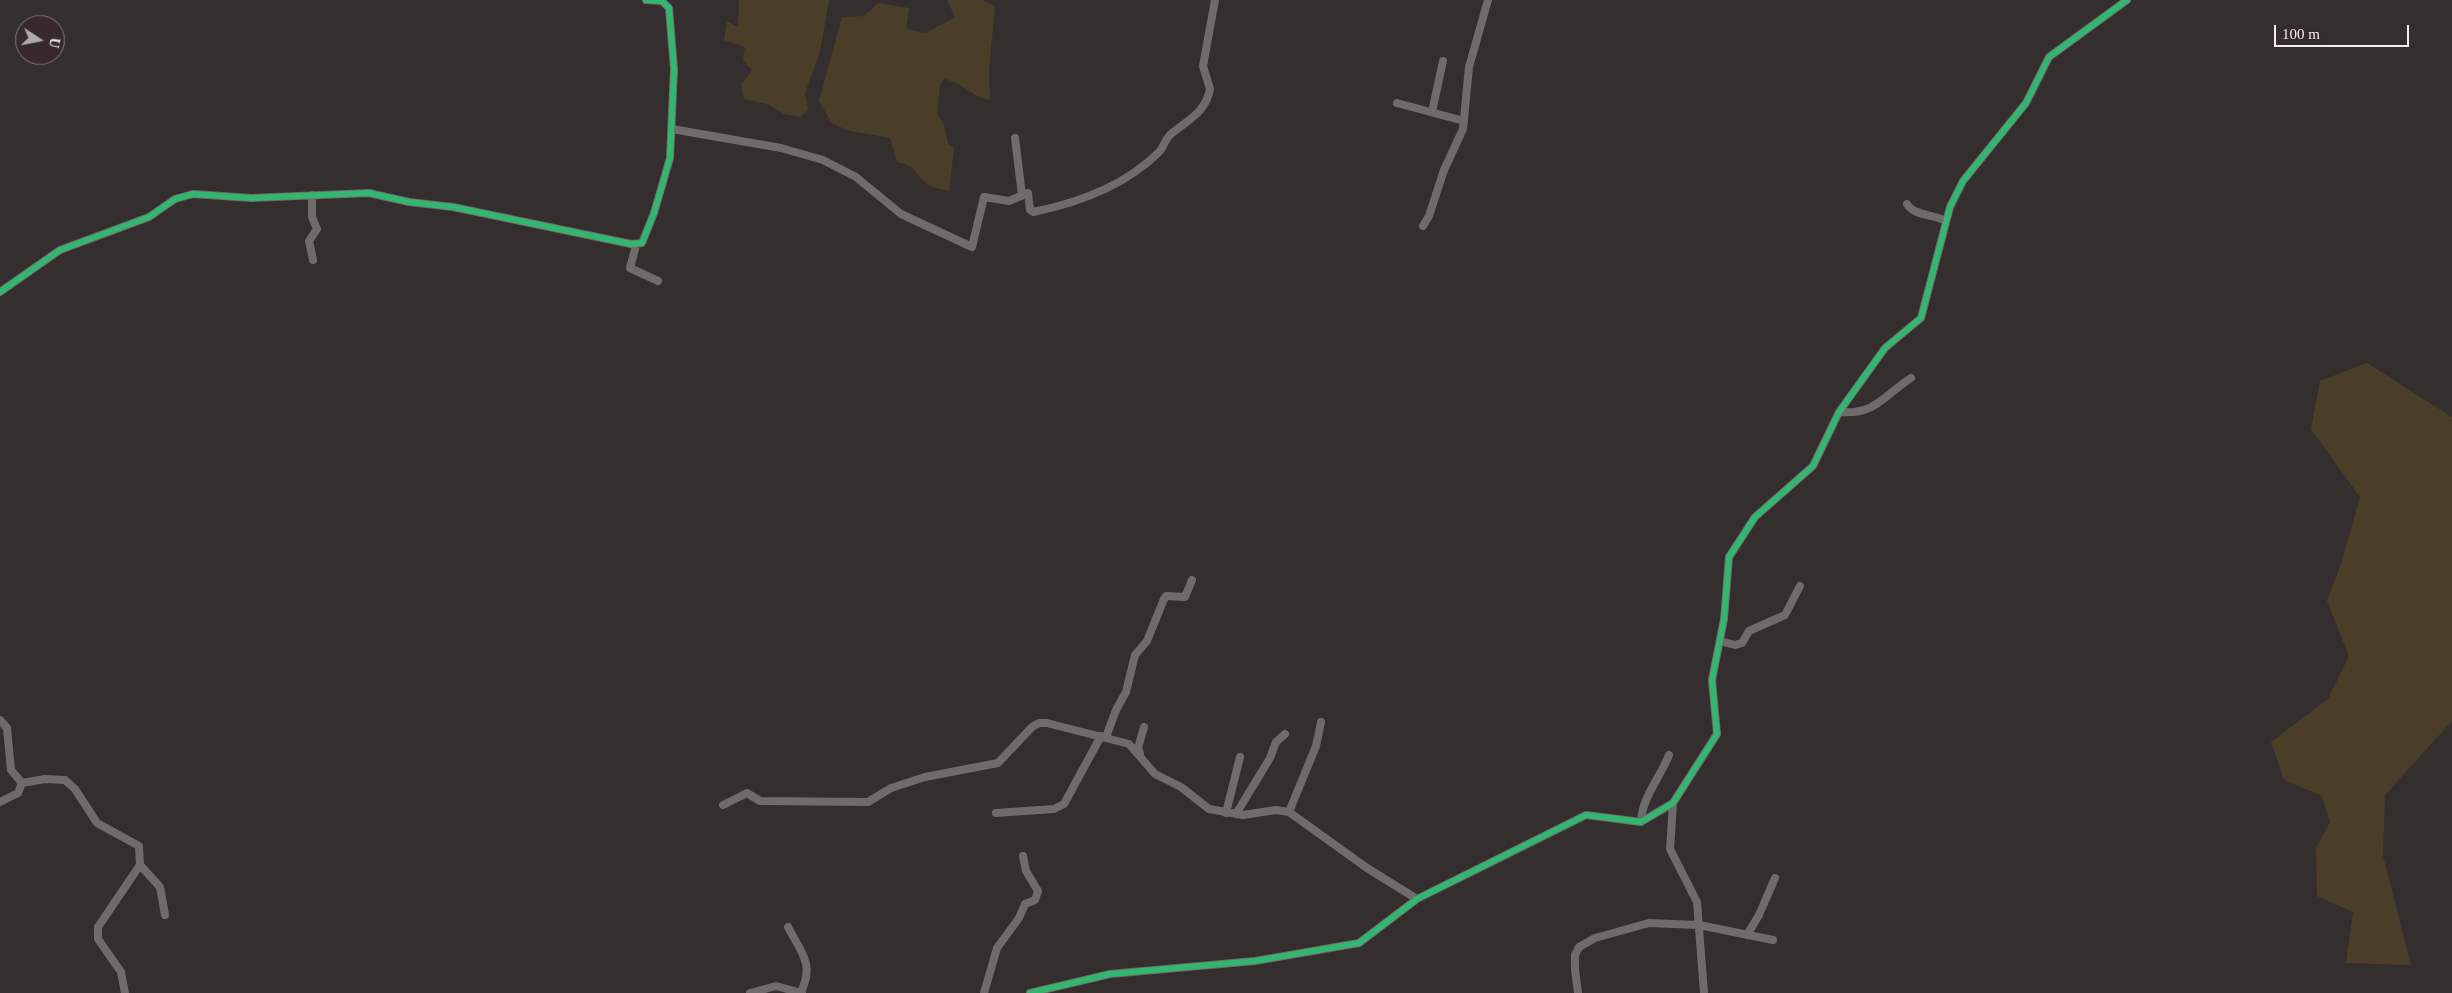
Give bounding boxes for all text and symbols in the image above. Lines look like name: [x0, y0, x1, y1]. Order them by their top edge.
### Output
north arrow: [15, 15, 65, 65]
scale bar: [2277, 15, 2412, 47]
text: 100 m: [2282, 26, 2320, 42]
text: U: [46, 36, 63, 49]

